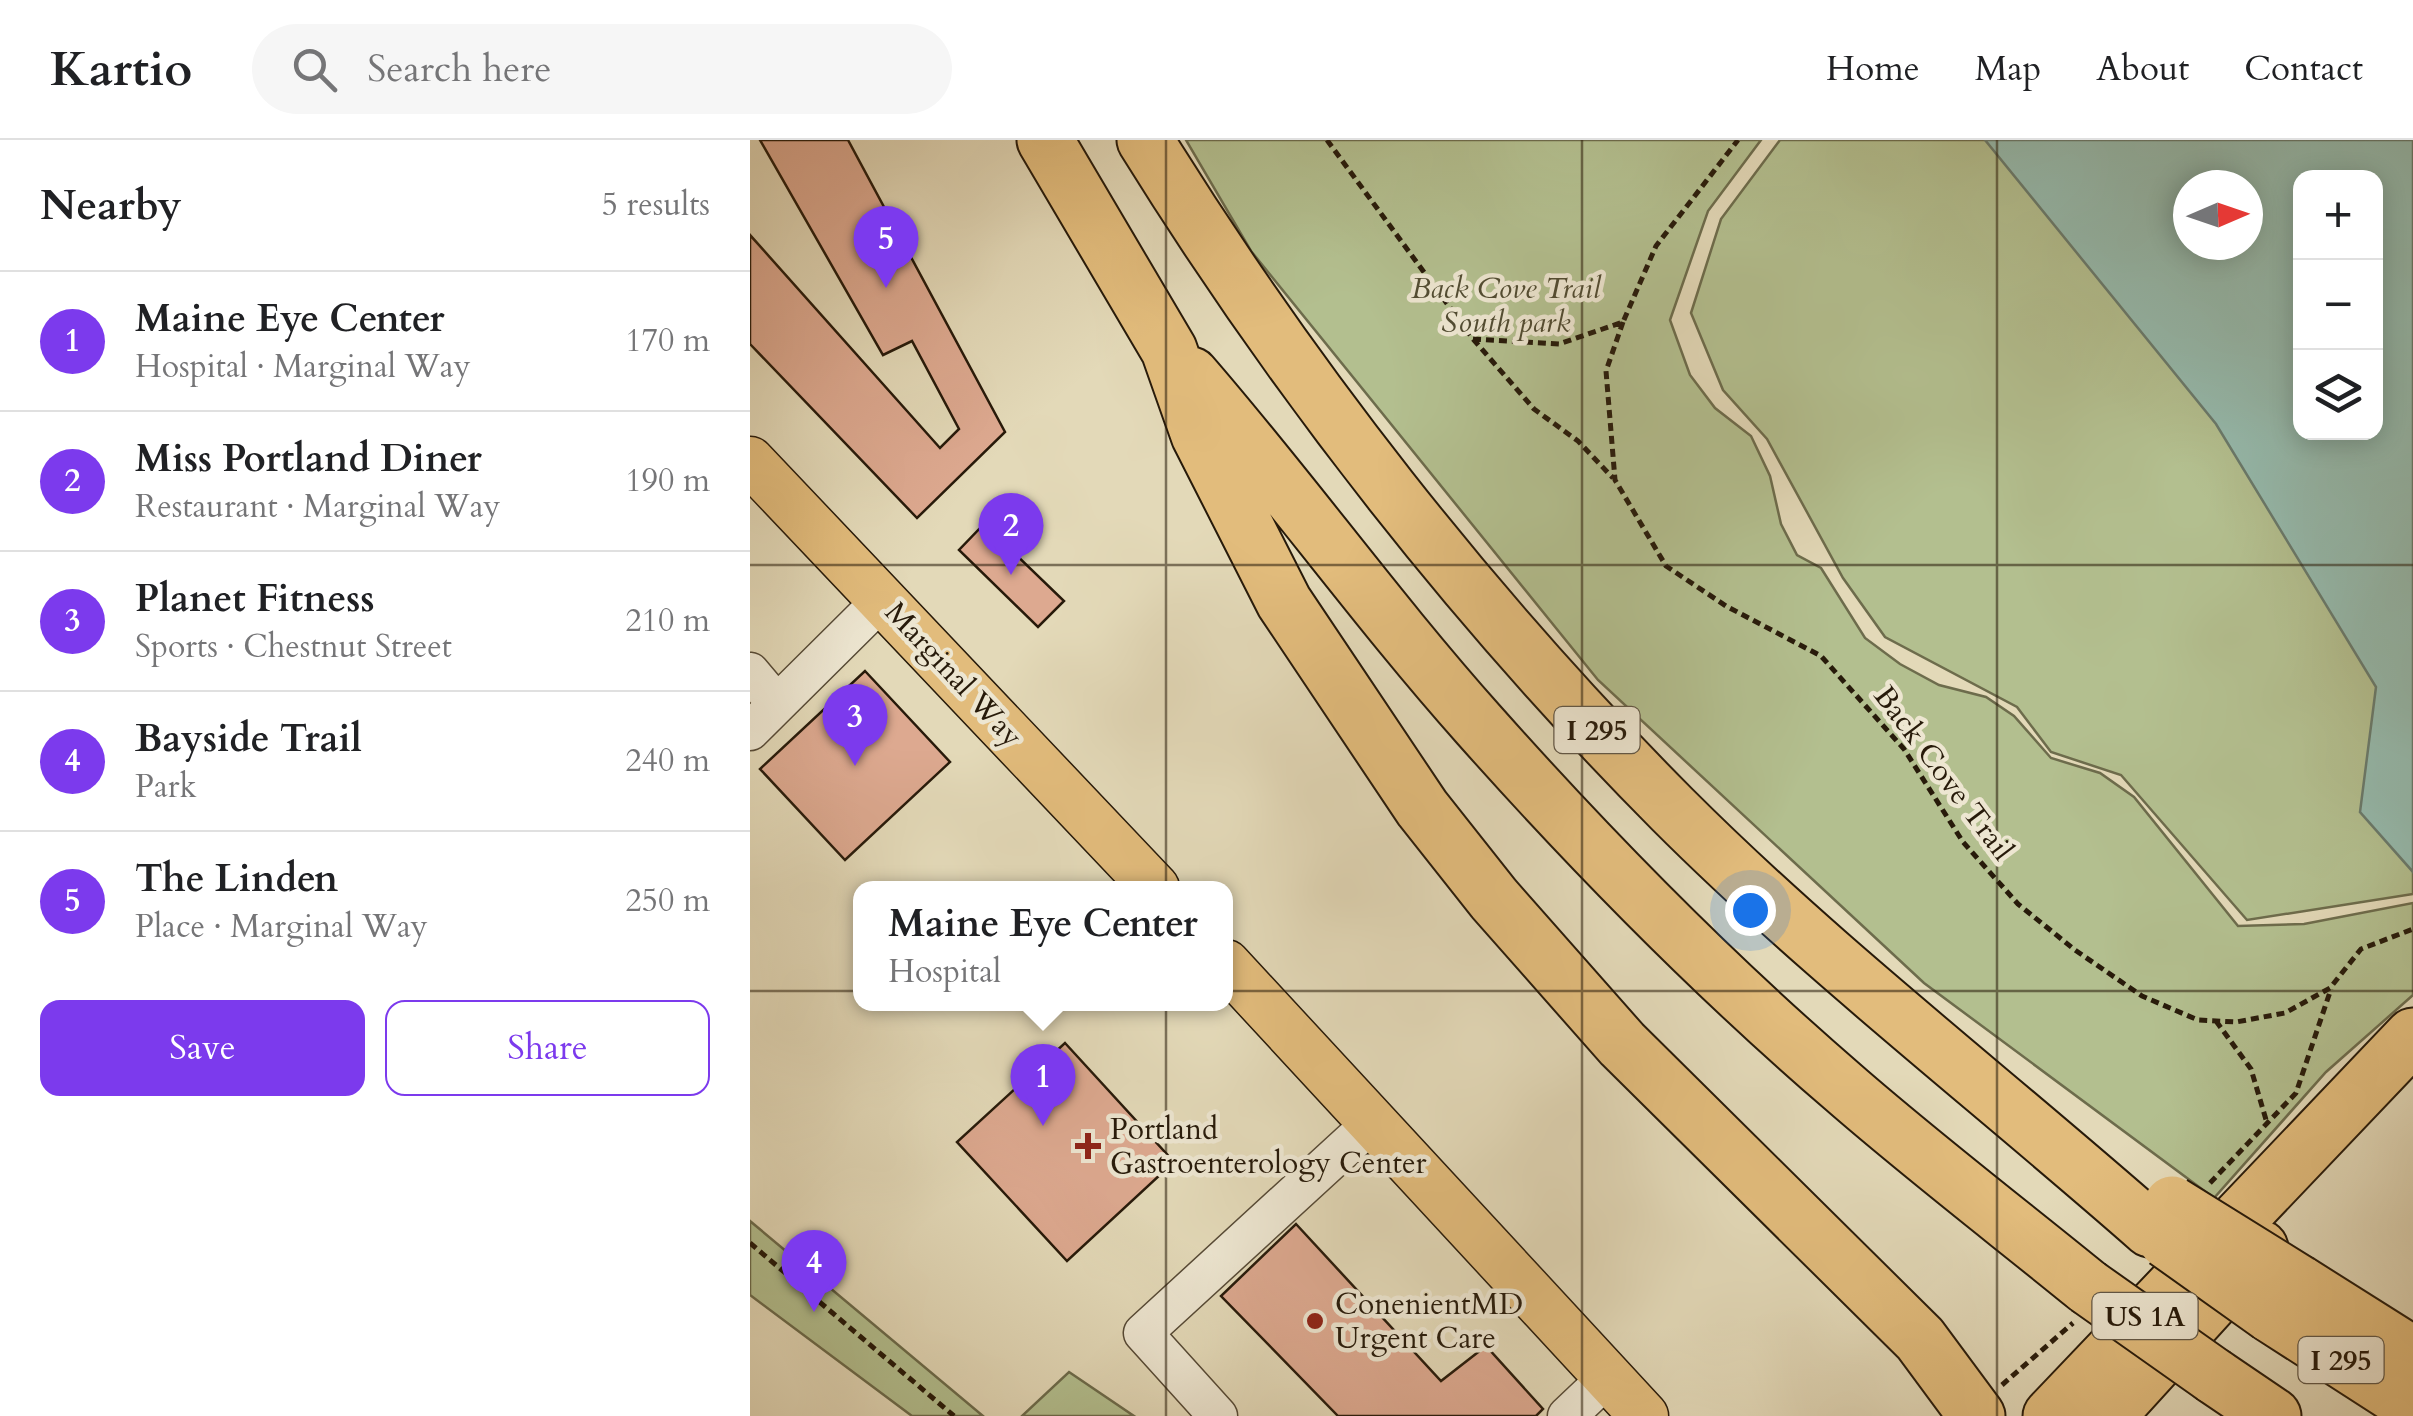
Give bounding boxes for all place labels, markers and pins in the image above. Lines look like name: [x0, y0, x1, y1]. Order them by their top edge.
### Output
pin: 5: [854, 206, 918, 288]
pin: 2: [978, 492, 1044, 575]
pin: 3: [822, 684, 888, 766]
pin: 1: [1010, 1044, 1076, 1126]
place label: Portland Gastroenterology Center: [1110, 1109, 1427, 1184]
marker: Portland Gastroenterology Center: [1075, 1133, 1101, 1159]
pin: 4: [782, 1230, 846, 1312]
place label: ConenientMD Urgent Care: [1335, 1284, 1523, 1359]
marker: ConenientMD Urgent Care: [1304, 1310, 1326, 1332]

